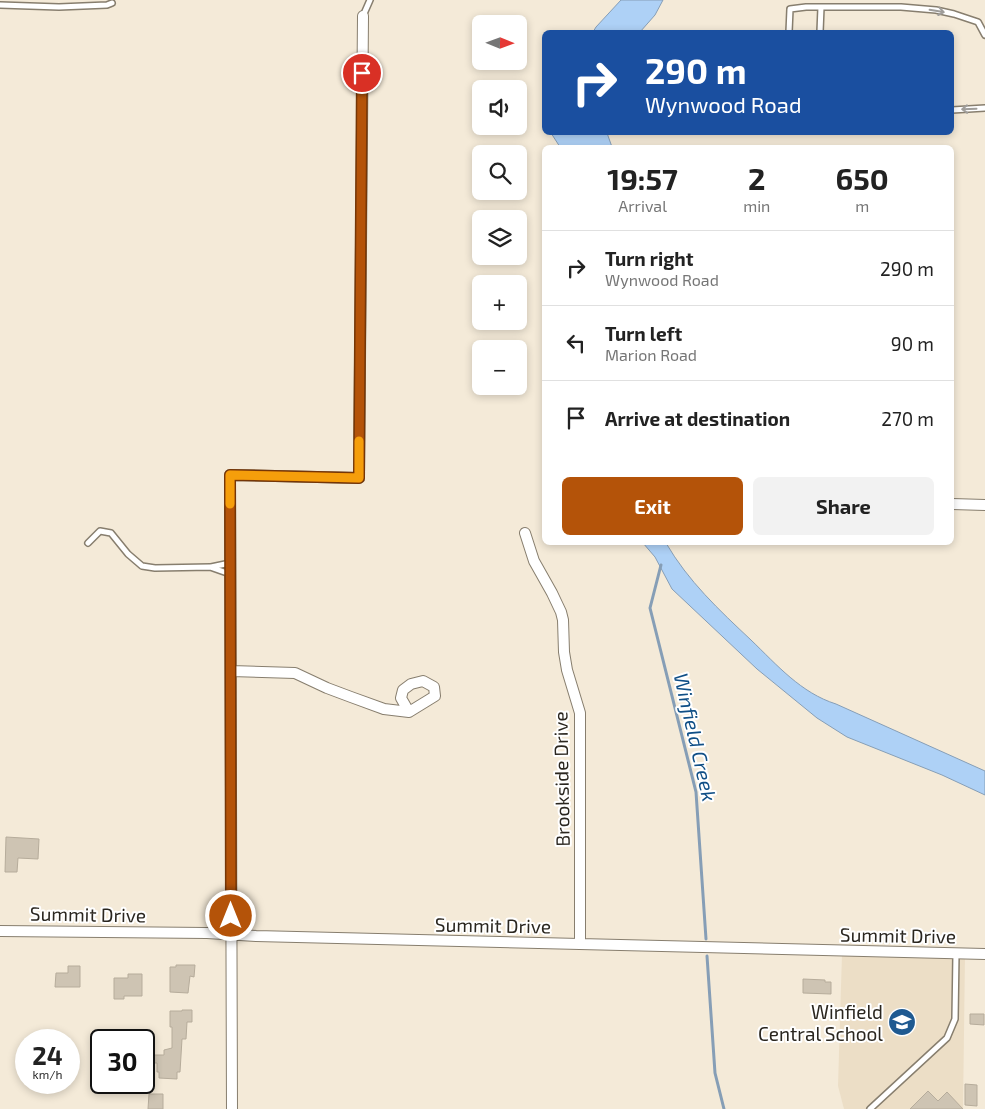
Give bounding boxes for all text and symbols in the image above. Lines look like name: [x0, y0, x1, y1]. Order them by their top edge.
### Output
one-way arrow: [929, 6, 945, 16]
north arrow: [472, 15, 528, 70]
map controls: [472, 15, 527, 395]
text: 290 m: [645, 49, 746, 91]
icon: right: [562, 50, 627, 115]
pin: [341, 52, 383, 94]
icon: arrive: [348, 59, 376, 87]
button: sound: [472, 80, 527, 135]
text: Wynwood Road: [645, 91, 802, 117]
one-way arrow: [961, 104, 977, 114]
button: search: [472, 145, 527, 200]
text: 19:57: [607, 160, 678, 196]
text: 2: [748, 160, 765, 196]
text: 650: [836, 160, 889, 196]
text: Arrival: [618, 196, 667, 215]
text: min: [743, 196, 770, 215]
text: m: [855, 196, 869, 215]
button: layers: [472, 210, 527, 265]
text: Turn right: [605, 247, 693, 270]
icon: right: [562, 254, 590, 282]
text: 290 m: [880, 257, 934, 280]
text: Wynwood Road: [605, 270, 719, 289]
button: +: [472, 275, 527, 330]
text: Turn left: [605, 322, 682, 345]
icon: left: [562, 329, 590, 357]
text: 90 m: [891, 332, 934, 355]
button: −: [472, 340, 527, 395]
text: Marion Road: [605, 345, 697, 364]
icon: arrive: [562, 404, 590, 432]
text: Arrive at destination: [605, 407, 790, 430]
text: 270 m: [881, 407, 934, 430]
button: Exit: [562, 477, 743, 535]
button: Share: [753, 477, 934, 535]
water label: Winfield Creek: [670, 671, 722, 803]
street label: Brookside Drive: [548, 711, 574, 847]
position arrow: [204, 889, 256, 941]
street label: Summit Drive: [30, 901, 146, 927]
street label: Summit Drive: [435, 912, 551, 938]
street label: Summit Drive: [840, 922, 956, 948]
place label: Winfield Central School: [758, 1000, 883, 1045]
school or university icon: Winfield Central School: [887, 1007, 917, 1037]
speed limit sign: 30: [90, 1029, 155, 1094]
text: 24: [32, 1040, 63, 1070]
text: km/h: [33, 1067, 62, 1081]

